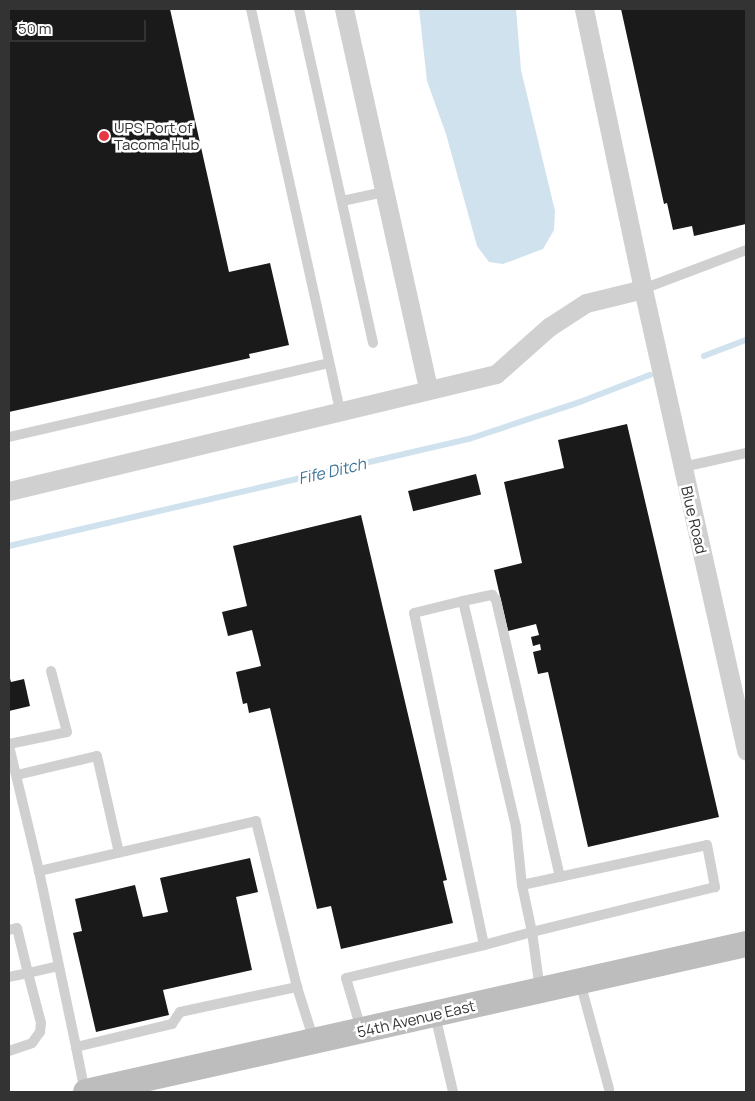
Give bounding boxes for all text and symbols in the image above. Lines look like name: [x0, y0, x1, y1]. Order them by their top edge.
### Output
scale bar: [12, 10, 149, 42]
text: 50 m: [18, 18, 52, 39]
place label: UPS Port of Tacoma Hub: [114, 118, 199, 153]
marker: UPS Port of Tacoma Hub: [98, 130, 110, 142]
water label: Fife Ditch: [296, 454, 368, 488]
street label: Blue Road: [677, 484, 711, 556]
street label: 54th Avenue East: [355, 997, 477, 1041]

